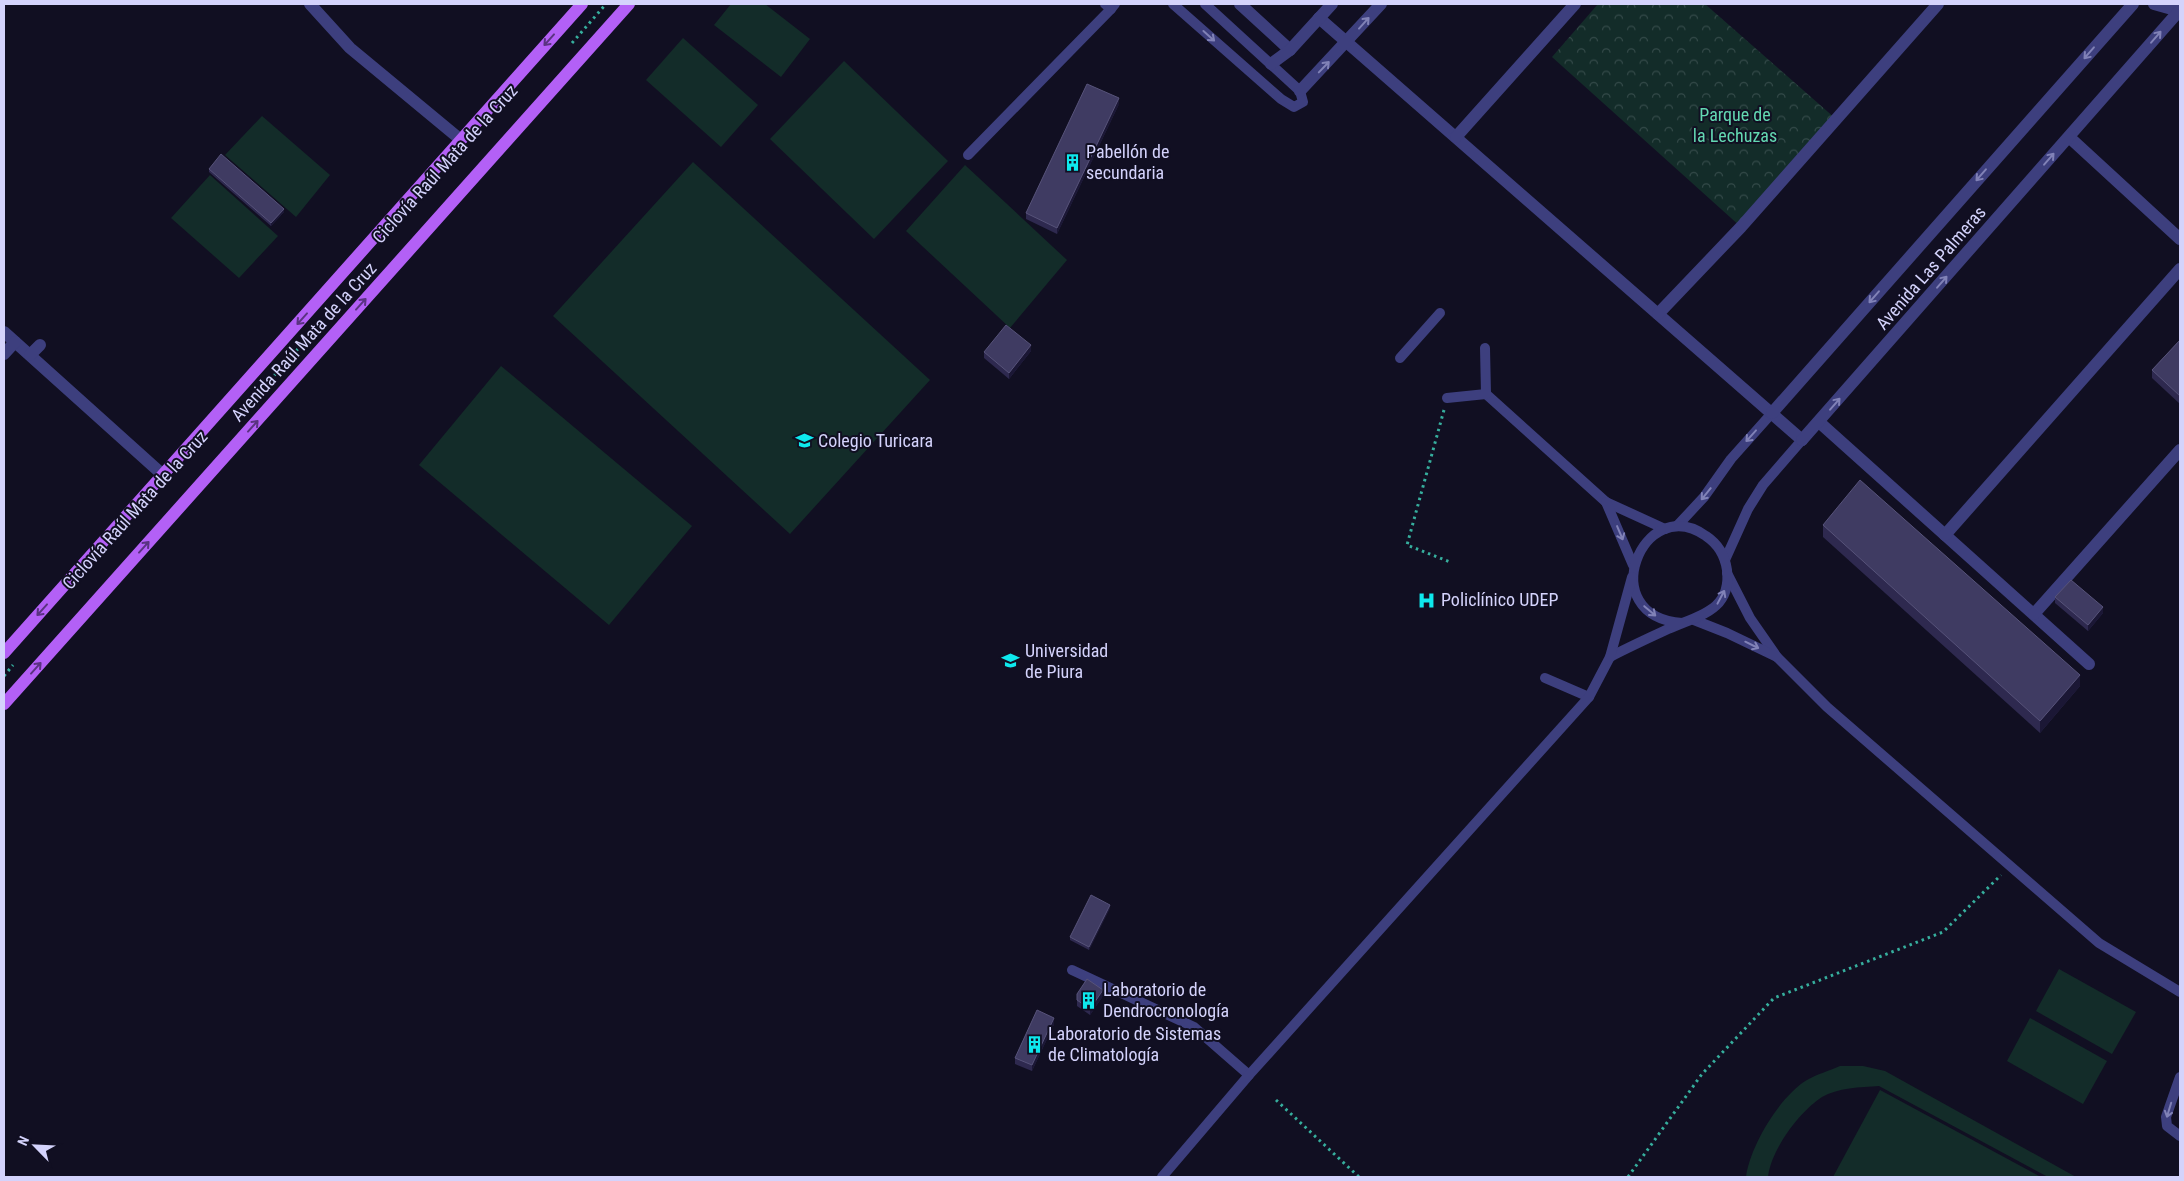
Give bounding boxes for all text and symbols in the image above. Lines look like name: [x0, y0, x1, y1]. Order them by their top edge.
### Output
one-way arrow: [1359, 16, 1370, 29]
one-way arrow: [1203, 31, 1216, 42]
one-way arrow: [2150, 31, 2162, 44]
one-way arrow: [544, 34, 555, 47]
one-way arrow: [2083, 47, 2095, 60]
one-way arrow: [1318, 60, 1330, 73]
street label: Ciclovía Raúl Mata de la Cruz: [368, 80, 522, 247]
park label: Parque de la Lechuzas: [1693, 104, 1777, 146]
place label: Pabellón de secundaria: [1086, 141, 1169, 183]
building icon: Pabellón de secundaria: [1062, 152, 1082, 172]
one-way arrow: [2043, 153, 2055, 166]
one-way arrow: [1976, 169, 1987, 182]
street label: Avenida Las Palmeras: [1871, 202, 1990, 334]
street label: Avenida Raúl Mata de la Cruz: [227, 258, 381, 425]
one-way arrow: [1936, 275, 1948, 288]
one-way arrow: [1868, 291, 1880, 304]
one-way arrow: [355, 298, 367, 311]
one-way arrow: [296, 312, 308, 325]
one-way arrow: [1829, 397, 1840, 410]
one-way arrow: [247, 419, 259, 432]
street label: Ciclovía Raúl Mata de la Cruz: [58, 426, 212, 593]
place label: Colegio Turicara: [818, 430, 933, 451]
one-way arrow: [1746, 430, 1757, 443]
school or university icon: Colegio Turicara: [794, 431, 814, 451]
one-way arrow: [1701, 487, 1712, 500]
one-way arrow: [1615, 525, 1625, 540]
one-way arrow: [139, 540, 150, 553]
place label: Policlínico UDEP: [1441, 589, 1558, 610]
hospital icon: Policlínico UDEP: [1417, 590, 1437, 610]
one-way arrow: [1716, 590, 1726, 605]
one-way arrow: [36, 603, 48, 616]
one-way arrow: [1644, 605, 1657, 617]
place label: Universidad de Piura: [1025, 640, 1108, 682]
one-way arrow: [1744, 641, 1759, 650]
school or university icon: Universidad de Piura: [1001, 651, 1021, 671]
one-way arrow: [30, 662, 41, 675]
place label: Laboratorio de Dendrocronología: [1103, 979, 1229, 1021]
building icon: Laboratorio de Dendrocronología: [1079, 990, 1099, 1010]
place label: Laboratorio de Sistemas de Climatología: [1048, 1023, 1221, 1065]
building icon: Laboratorio de Sistemas de Climatología: [1024, 1034, 1044, 1054]
one-way arrow: [2164, 1101, 2173, 1117]
north arrow: [10, 1121, 60, 1171]
text: N: [14, 1134, 32, 1148]

